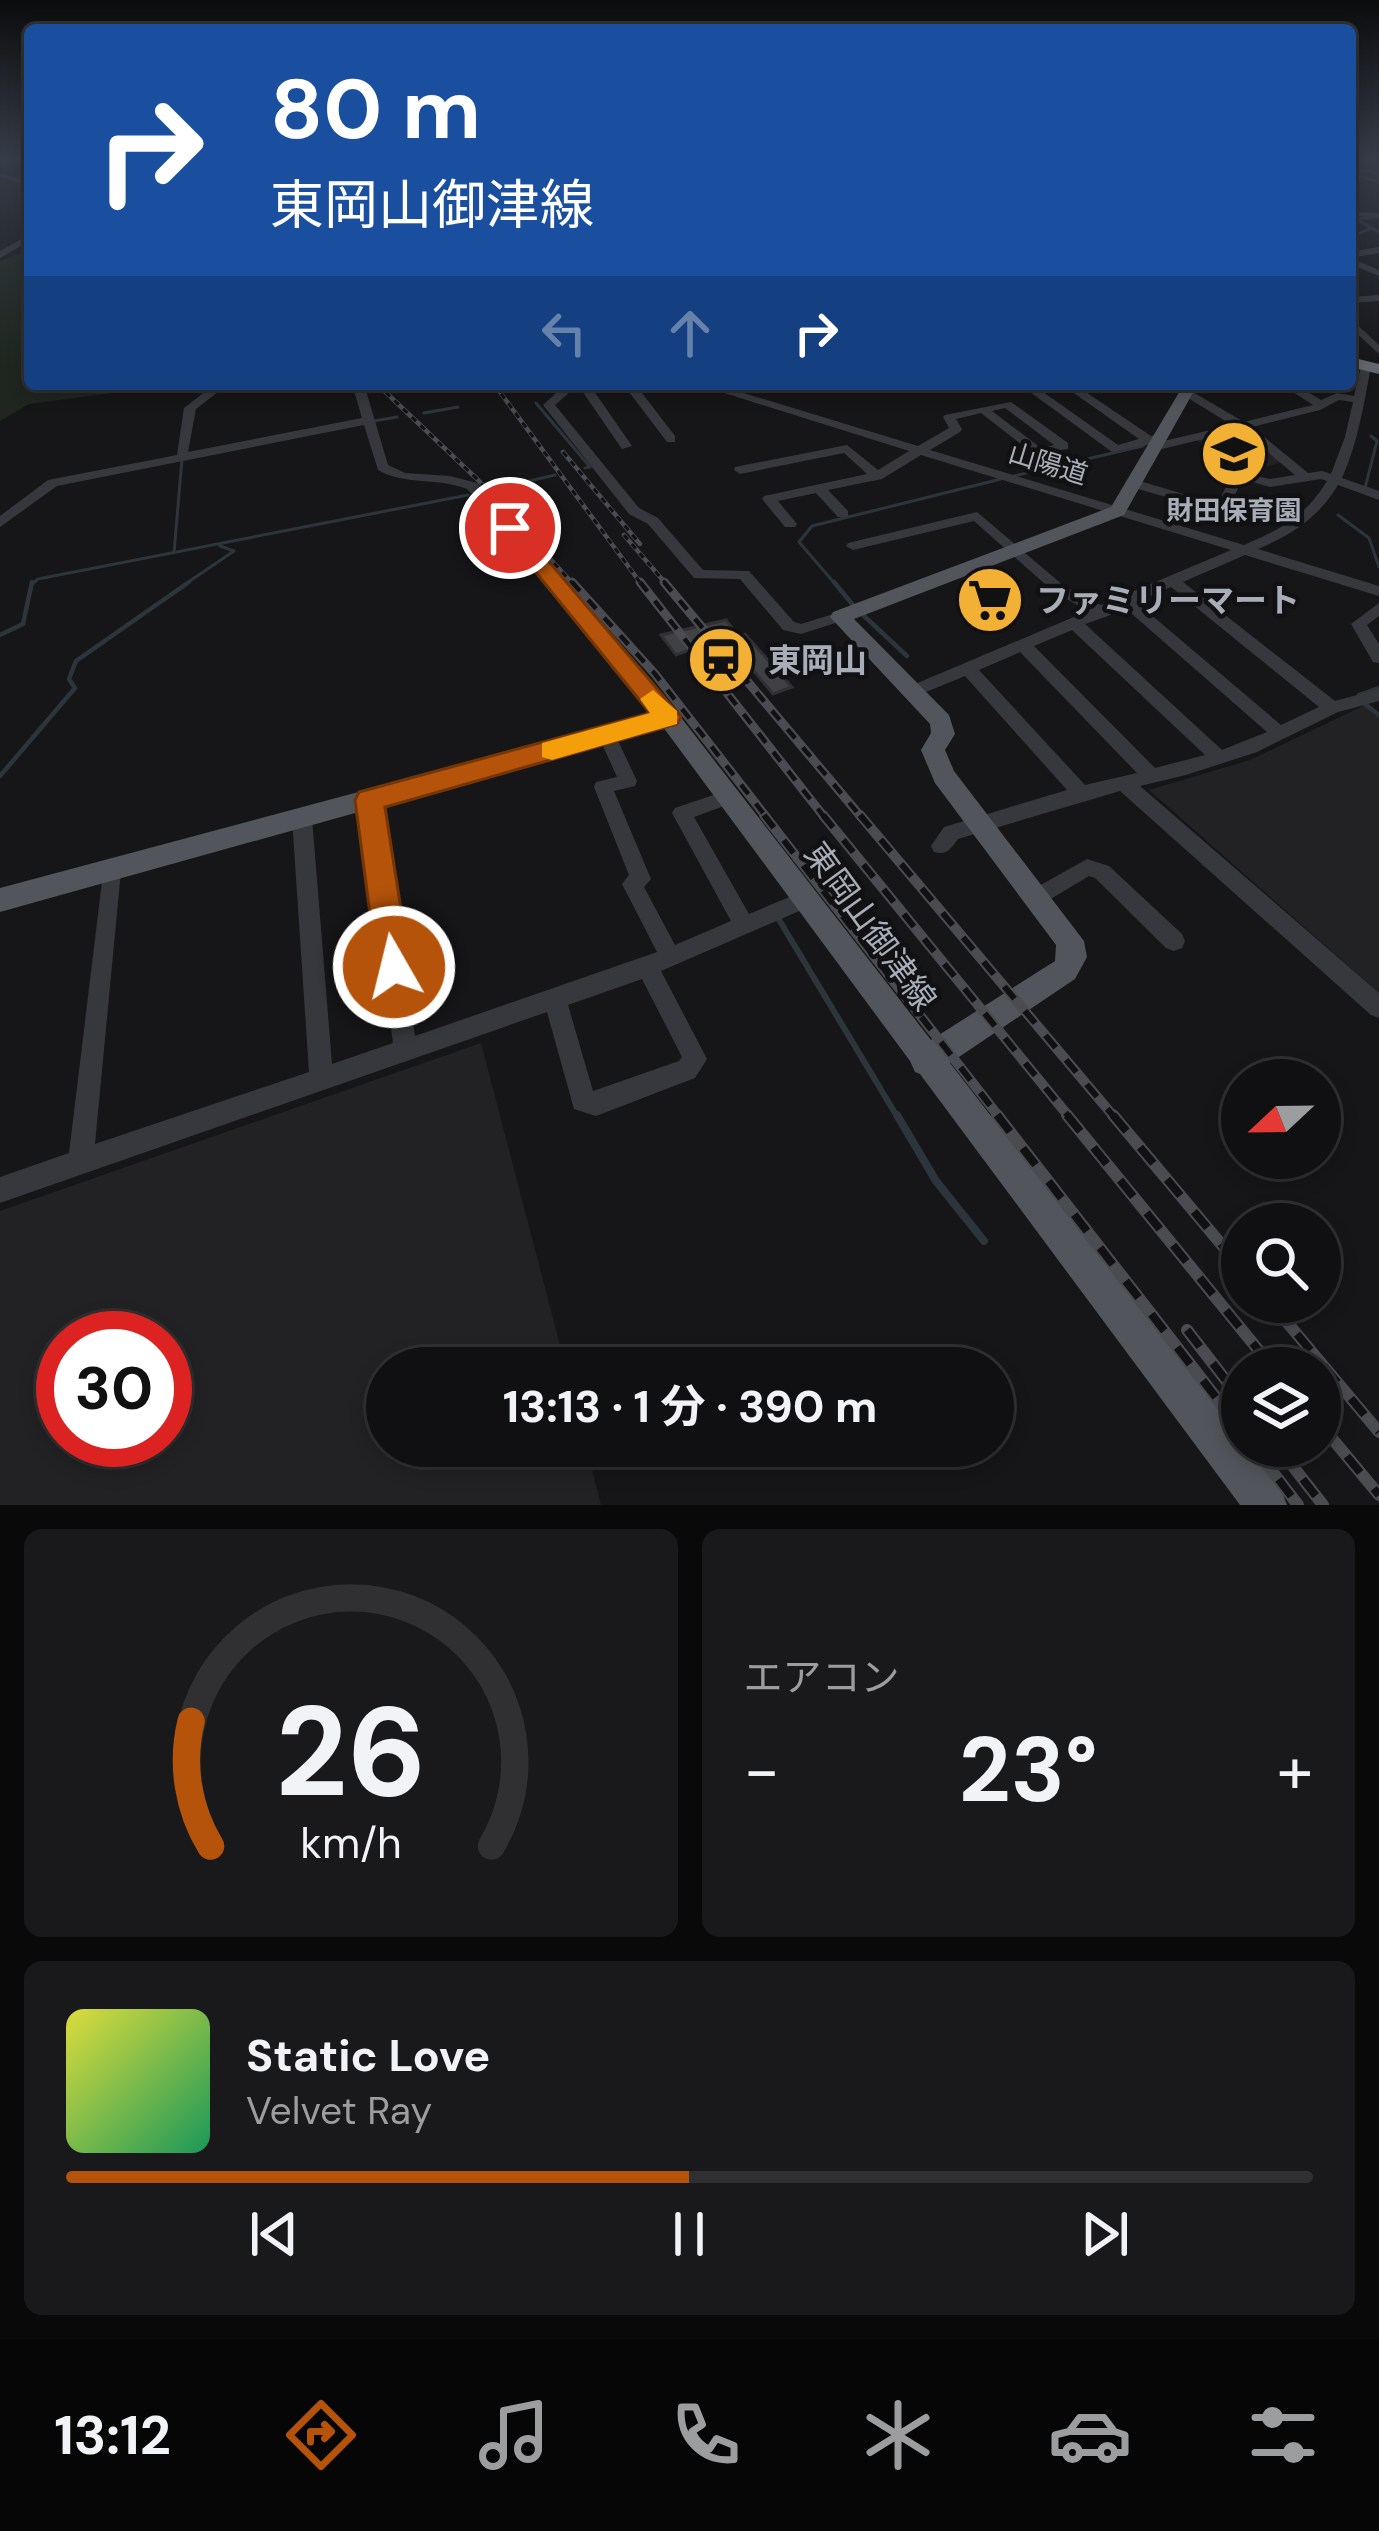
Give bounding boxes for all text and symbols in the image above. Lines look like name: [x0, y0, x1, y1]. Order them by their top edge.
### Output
text: 80 m: [270, 55, 481, 164]
icon: right: [72, 72, 228, 228]
text: 東岡山御津線: [270, 170, 594, 241]
icon: left: [531, 300, 597, 366]
icon: ahead: [657, 300, 723, 366]
icon: right: [783, 300, 849, 366]
school or university icon: 財田保育園: [1199, 419, 1269, 489]
street label: 山陽道: [1004, 435, 1092, 492]
pin: [459, 477, 561, 579]
place label: 財田保育園: [1167, 493, 1302, 528]
icon: arrive: [477, 495, 543, 561]
supermarket icon: ファミリーマート: [955, 565, 1025, 635]
place label: ファミリーマート: [1036, 579, 1300, 622]
station icon: 東岡山: [686, 625, 756, 695]
place label: 東岡山: [768, 639, 867, 682]
street label: 東岡山御津線: [795, 834, 946, 1019]
position arrow: [331, 904, 457, 1030]
north arrow: [1221, 1059, 1341, 1179]
map controls: [1221, 1059, 1341, 1467]
button: search: [1221, 1203, 1341, 1323]
speed limit sign: 30: [36, 1311, 192, 1467]
button: layers: [1221, 1347, 1341, 1467]
text: 13:13 · 1 分 · 390 m: [503, 1377, 877, 1436]
text: エアコン: [744, 1652, 900, 1703]
text: 26: [275, 1671, 426, 1834]
text: 23°: [959, 1712, 1098, 1829]
text: −: [744, 1728, 780, 1813]
text: +: [1277, 1728, 1313, 1813]
text: km/h: [300, 1815, 401, 1871]
text: Static Love: [246, 2026, 490, 2085]
text: Velvet Ray: [246, 2085, 432, 2136]
icon: previous: [241, 2201, 307, 2267]
icon: pause: [656, 2201, 722, 2267]
icon: next: [1072, 2201, 1138, 2267]
icon: directions: [279, 2393, 363, 2477]
icon: music: [472, 2393, 556, 2477]
icon: phone: [664, 2393, 748, 2477]
icon: climate: [856, 2393, 940, 2477]
icon: car: [1048, 2393, 1132, 2477]
icon: filters: [1241, 2393, 1325, 2477]
text: 13:12: [54, 2400, 171, 2471]

